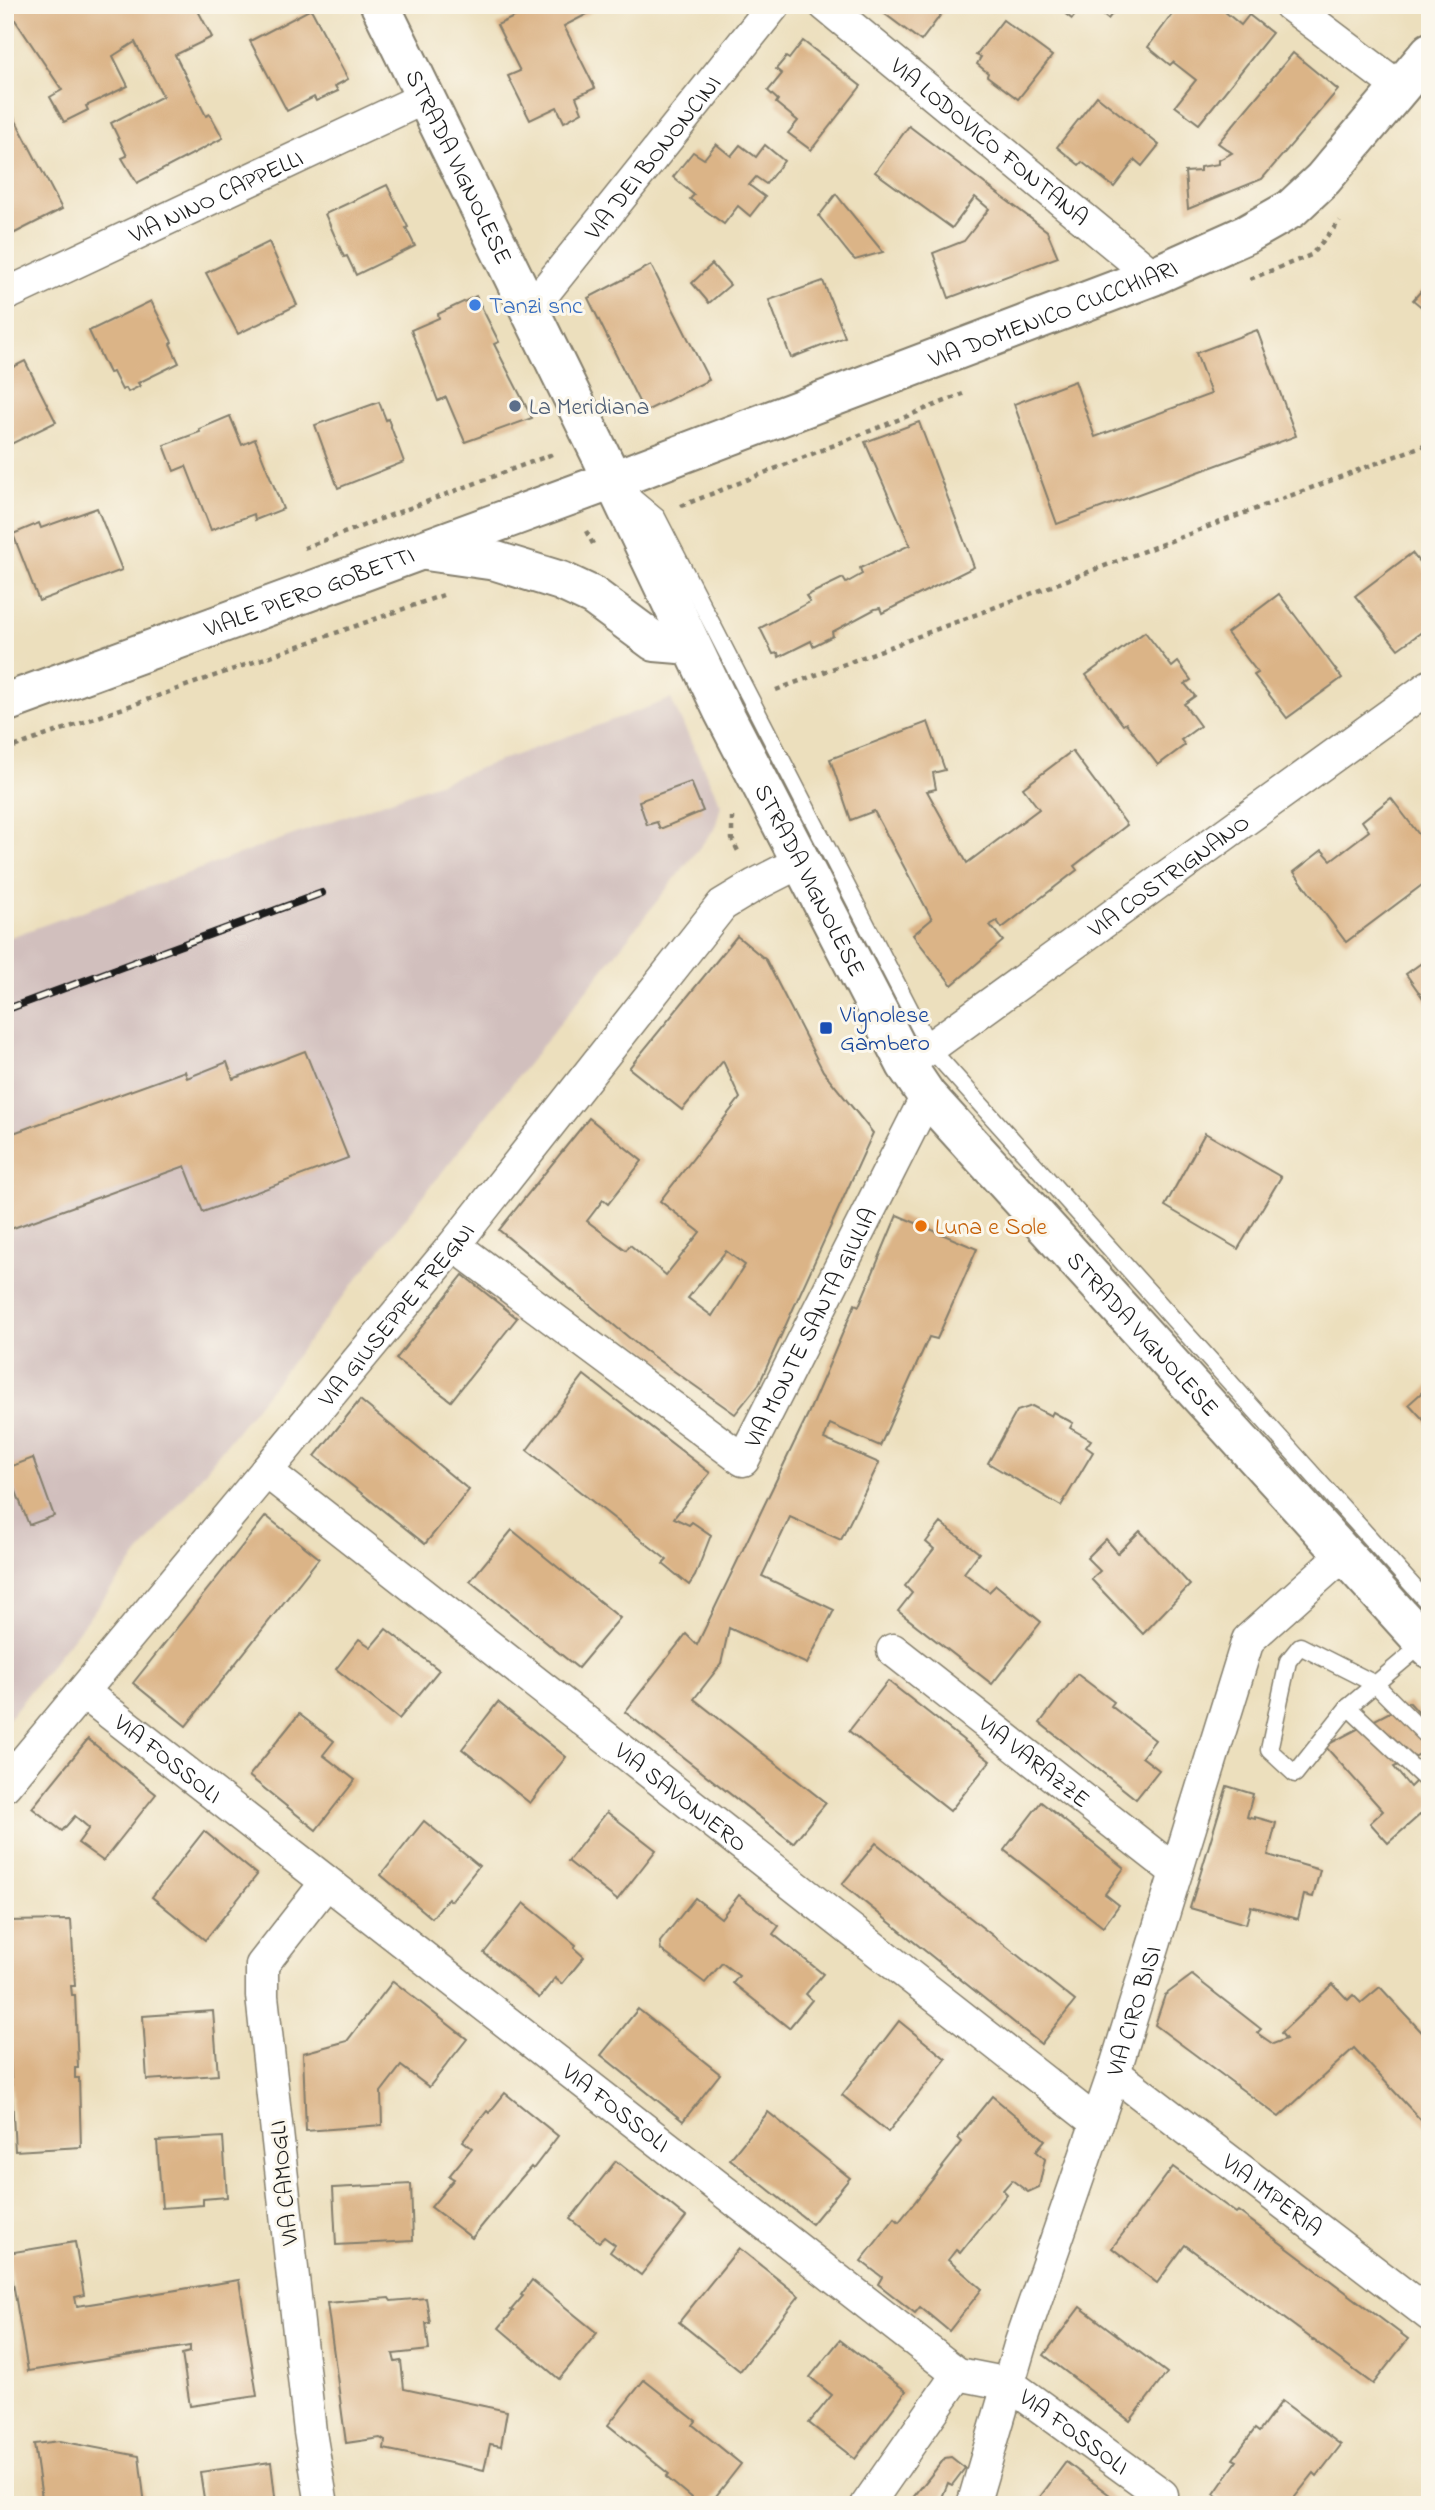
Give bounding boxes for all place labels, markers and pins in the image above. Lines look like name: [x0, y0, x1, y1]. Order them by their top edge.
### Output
place label: Tanzi snc: [489, 290, 583, 325]
marker: Tanzi snc: [467, 297, 483, 313]
place label: La Meridiana: [529, 391, 649, 426]
marker: La Meridiana: [507, 398, 523, 414]
place label: Vignolese Gambero: [839, 999, 930, 1062]
marker: Vignolese Gambero: [818, 1020, 834, 1036]
place label: Luna e Sole: [935, 1211, 1047, 1246]
marker: Luna e Sole: [913, 1218, 929, 1234]

